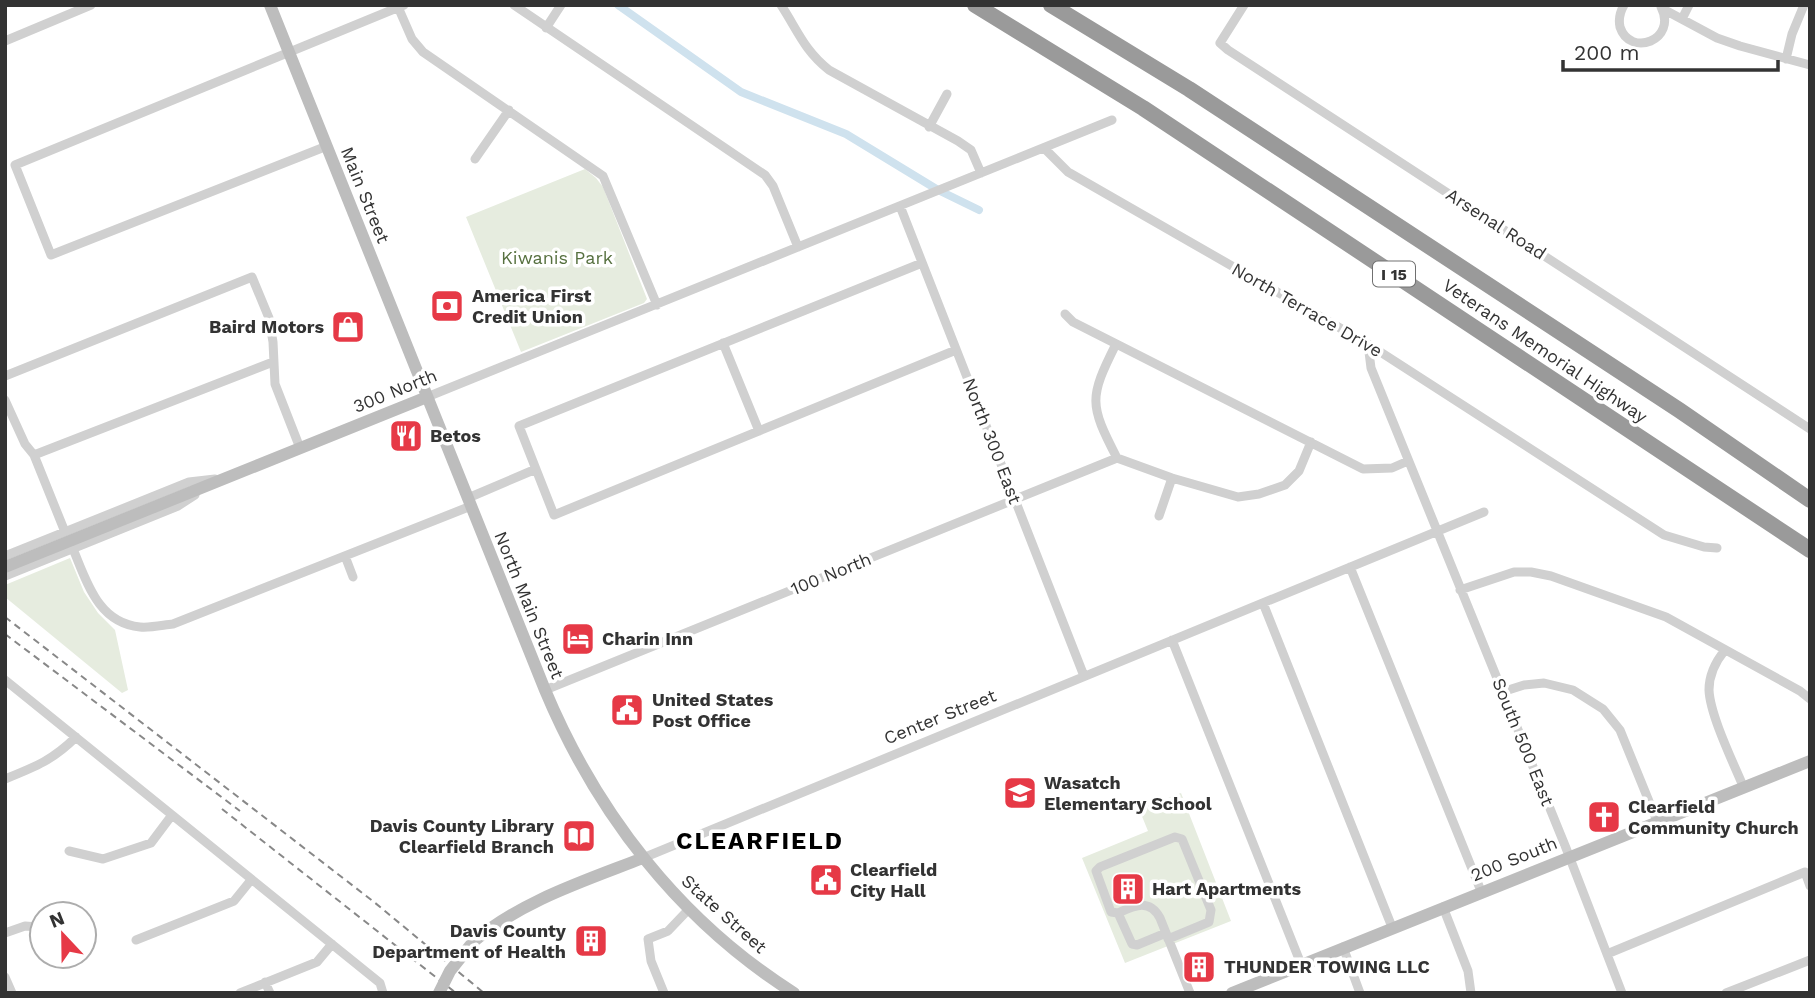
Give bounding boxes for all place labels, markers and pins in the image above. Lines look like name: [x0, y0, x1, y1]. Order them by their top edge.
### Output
place label: America First Credit Union: [472, 285, 592, 327]
bank icon: America First Credit Union: [428, 287, 466, 325]
shop icon: Baird Motors: [329, 308, 367, 346]
place label: Baird Motors: [209, 316, 324, 337]
restaurant icon: Betos: [387, 417, 425, 455]
place label: Betos: [430, 425, 481, 446]
hotel icon: Charin Inn: [559, 620, 597, 658]
place label: Charin Inn: [602, 628, 693, 649]
place label: United States Post Office: [652, 689, 774, 731]
public building icon: United States Post Office: [608, 691, 646, 729]
place label: Wasatch Elementary School: [1044, 772, 1212, 814]
school or university icon: Wasatch Elementary School: [1001, 774, 1039, 812]
place label: Clearfield Community Church: [1628, 796, 1799, 838]
church icon: Clearfield Community Church: [1585, 798, 1623, 836]
place label: Davis County Library Clearfield Branch: [370, 815, 555, 857]
library icon: Davis County Library Clearfield Branch: [560, 817, 598, 855]
place label: Clearfield City Hall: [850, 859, 937, 901]
public building icon: Clearfield City Hall: [807, 861, 845, 899]
building icon: Hart Apartments: [1109, 870, 1147, 908]
place label: Hart Apartments: [1152, 878, 1301, 899]
place label: Davis County Department of Health: [372, 920, 567, 962]
building icon: Davis County Department of Health: [572, 922, 610, 960]
building icon: THUNDER TOWING LLC: [1180, 948, 1218, 986]
place label: THUNDER TOWING LLC: [1224, 956, 1430, 977]

